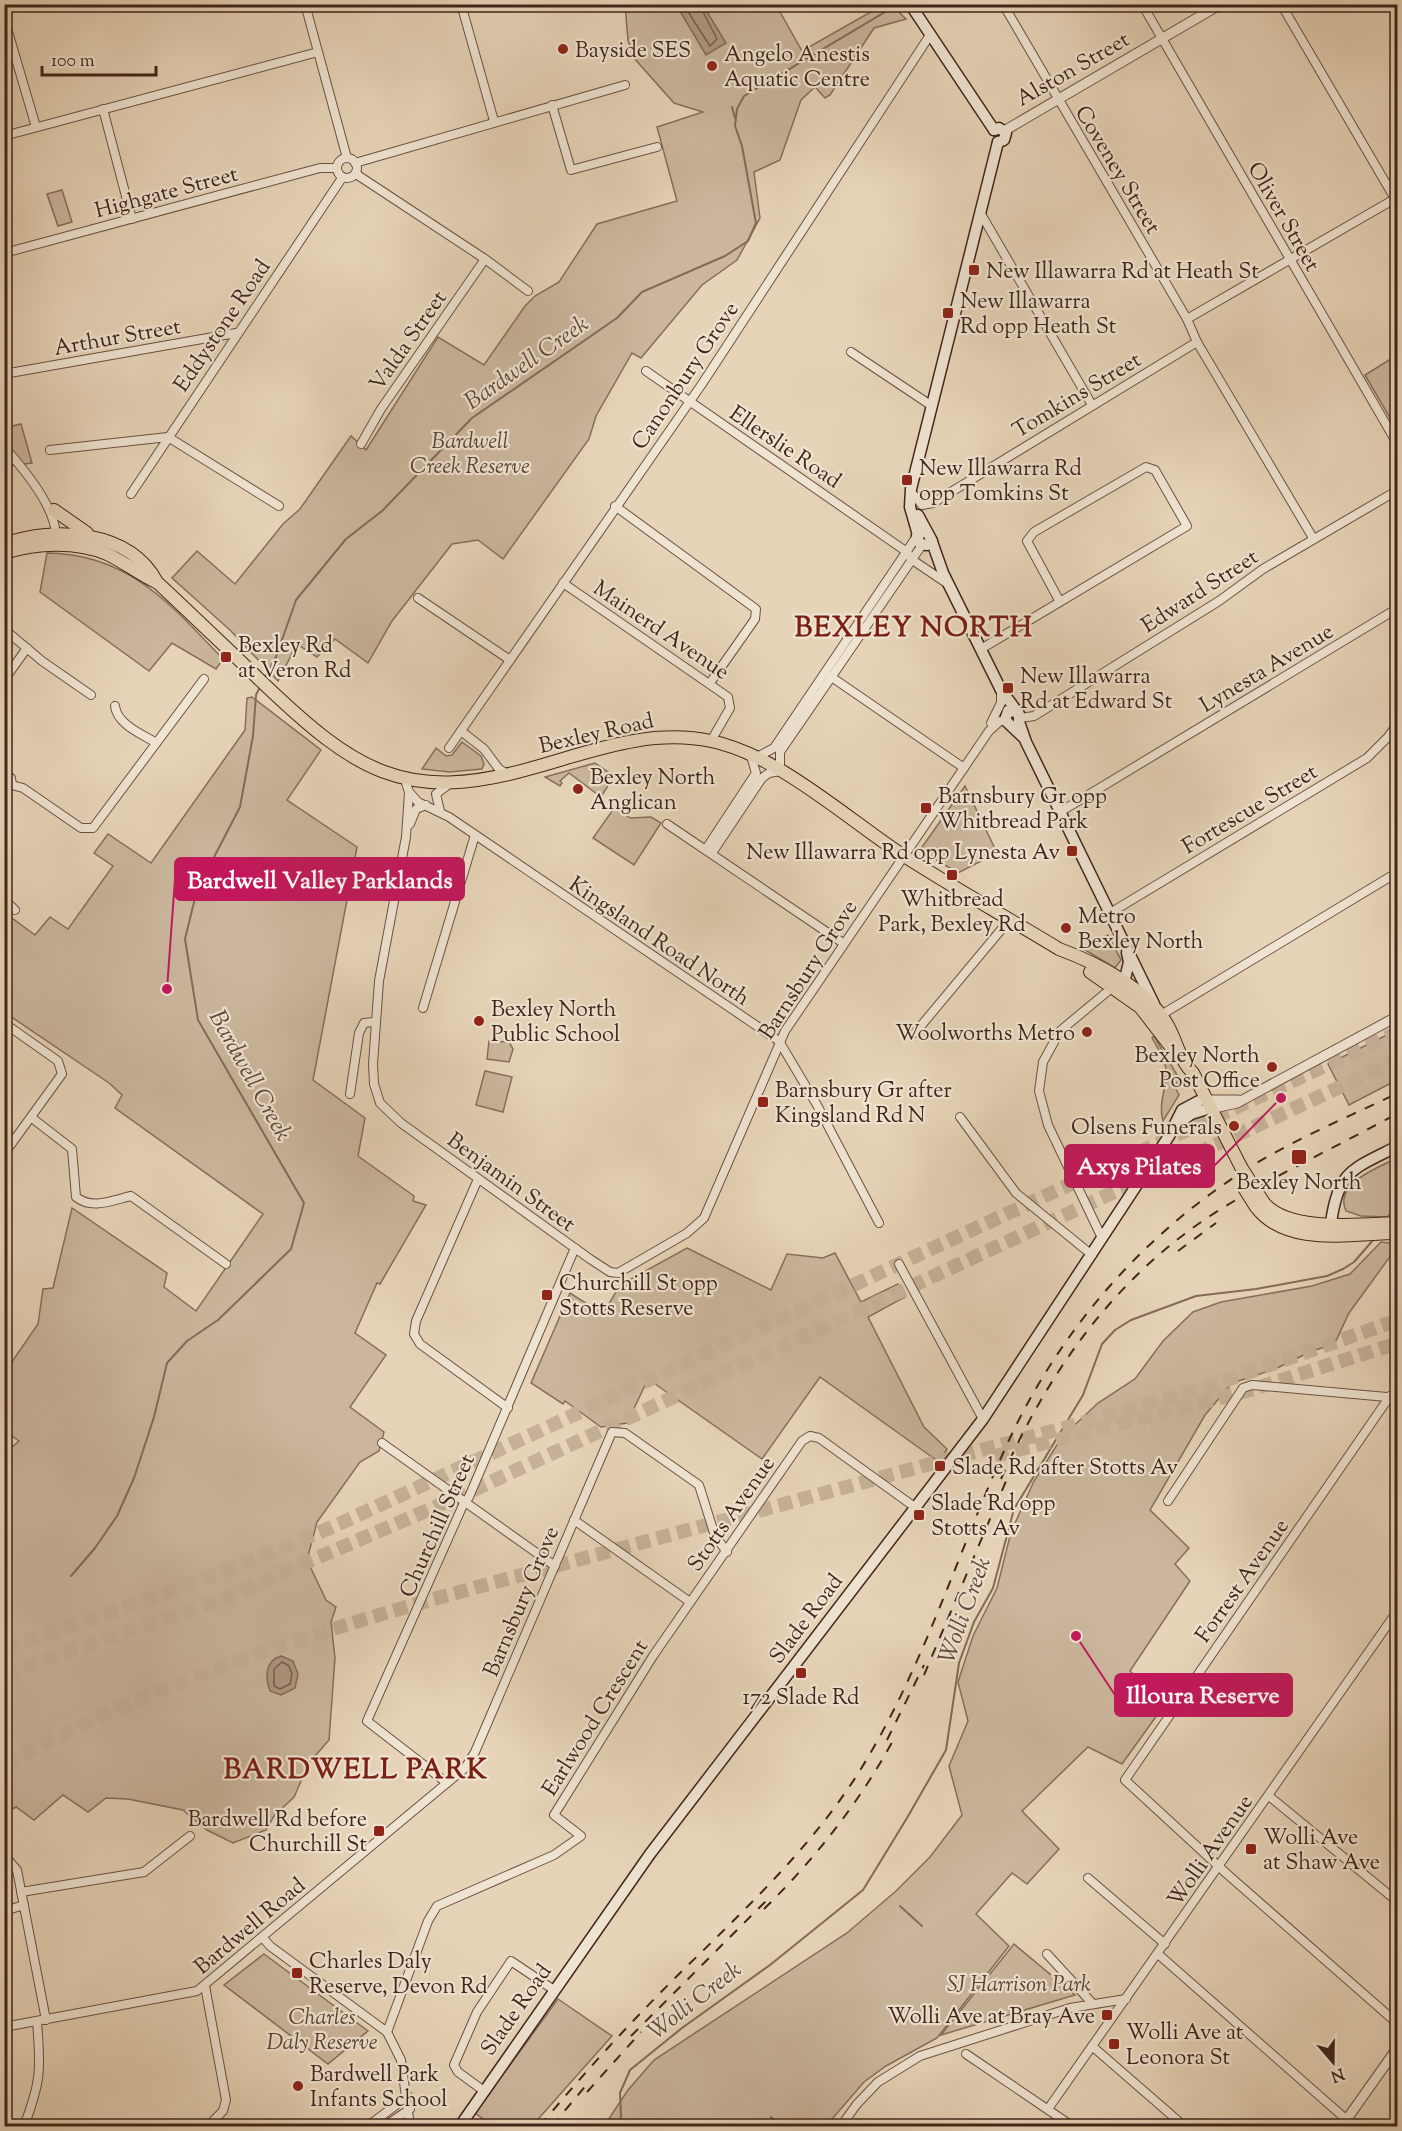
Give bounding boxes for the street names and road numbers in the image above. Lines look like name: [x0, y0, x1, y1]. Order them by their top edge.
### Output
street label: Alston Street: [1011, 25, 1137, 116]
street label: Coveney Street: [1065, 100, 1168, 241]
street label: Oliver Street: [1238, 157, 1327, 279]
street label: Highgate Street: [92, 159, 242, 228]
street label: Eddystone Road: [167, 254, 280, 399]
street label: Valda Street: [363, 284, 456, 399]
street label: Canonbury Grove: [625, 296, 748, 457]
street label: Arthur Street: [52, 312, 184, 366]
street label: Tomkins Street: [1007, 345, 1148, 448]
street label: Ellerslie Road: [722, 399, 847, 498]
street label: Edward Street: [1136, 542, 1266, 642]
street label: Mainerd Avenue: [586, 574, 735, 689]
street label: Lynesta Avenue: [1195, 617, 1341, 722]
street label: Bexley Road: [536, 706, 657, 764]
street label: Fortescue Street: [1177, 757, 1325, 864]
street label: Kingsland Road North: [561, 870, 755, 1015]
street label: Barnsbury Grove: [752, 895, 867, 1047]
street label: Benjamin Street: [439, 1126, 581, 1241]
street label: Churchill Street: [393, 1449, 485, 1603]
street label: Stotts Avenue: [681, 1450, 784, 1579]
street label: Forrest Avenue: [1189, 1513, 1298, 1650]
street label: Barnsbury Grove: [477, 1522, 569, 1682]
street label: Slade Road: [763, 1568, 852, 1672]
street label: Earlwood Crescent: [535, 1634, 658, 1803]
street label: Wolli Avenue: [1161, 1789, 1262, 1915]
street label: Bardwell Road: [188, 1871, 314, 1983]
street label: Slade Road: [474, 1958, 561, 2063]

